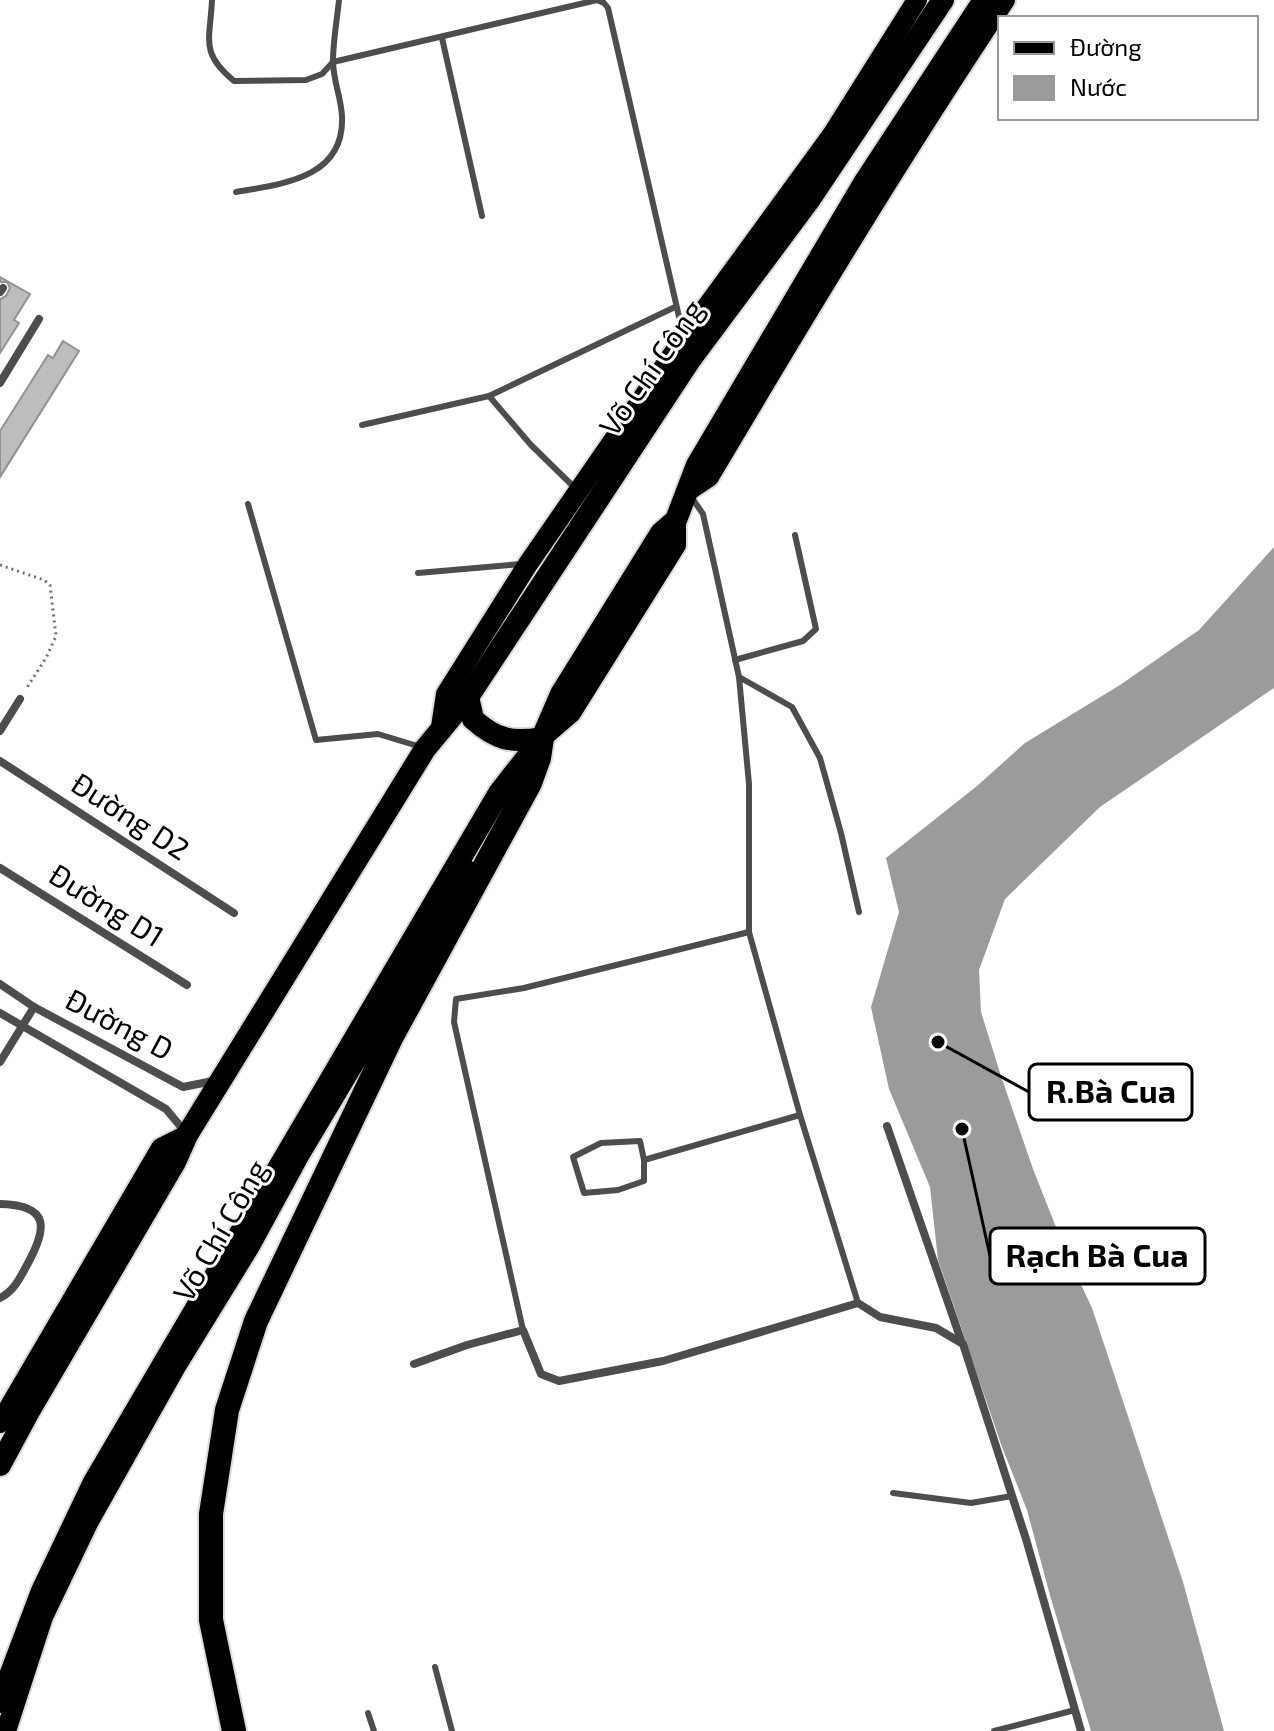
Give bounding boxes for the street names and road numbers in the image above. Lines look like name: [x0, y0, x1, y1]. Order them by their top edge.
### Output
street label: Võ Chí Công: [590, 292, 711, 442]
street label: Đường D2: [66, 764, 197, 867]
street label: Đường D1: [43, 855, 171, 954]
street label: Đường D: [60, 980, 180, 1066]
street label: Võ Chí Công: [164, 1152, 274, 1307]

